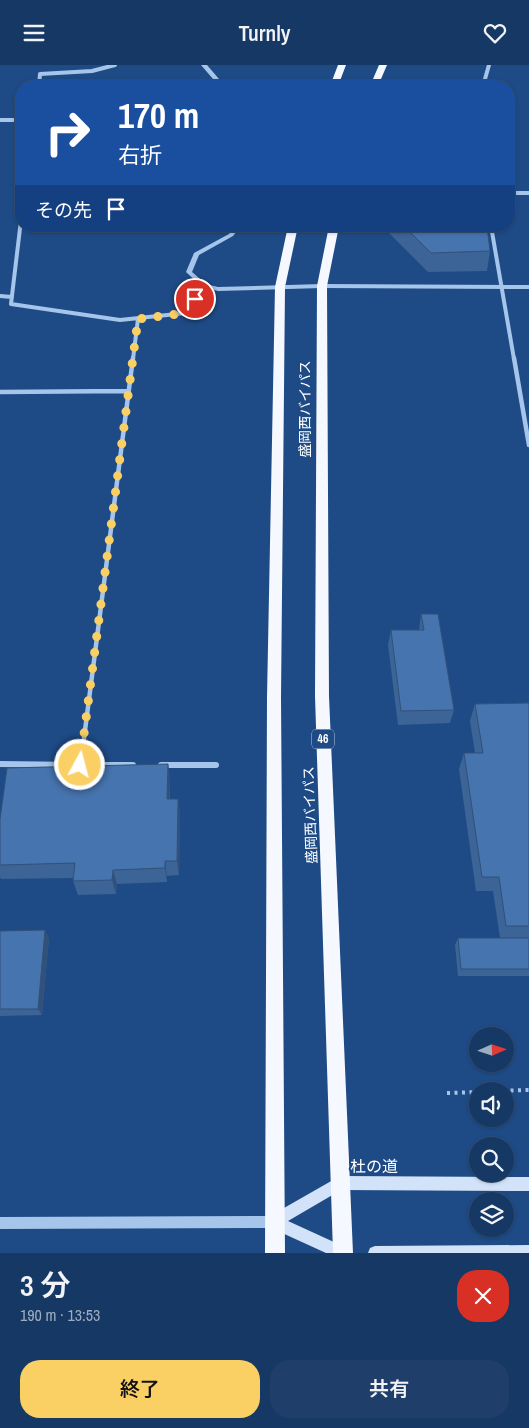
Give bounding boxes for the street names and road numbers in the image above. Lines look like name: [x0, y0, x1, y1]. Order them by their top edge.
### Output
street label: 盛岡西バイパス: [296, 360, 314, 458]
road number: 46: [312, 729, 334, 749]
street label: 盛岡西バイパス: [299, 766, 321, 864]
street label: 杜の道: [350, 1155, 398, 1177]

